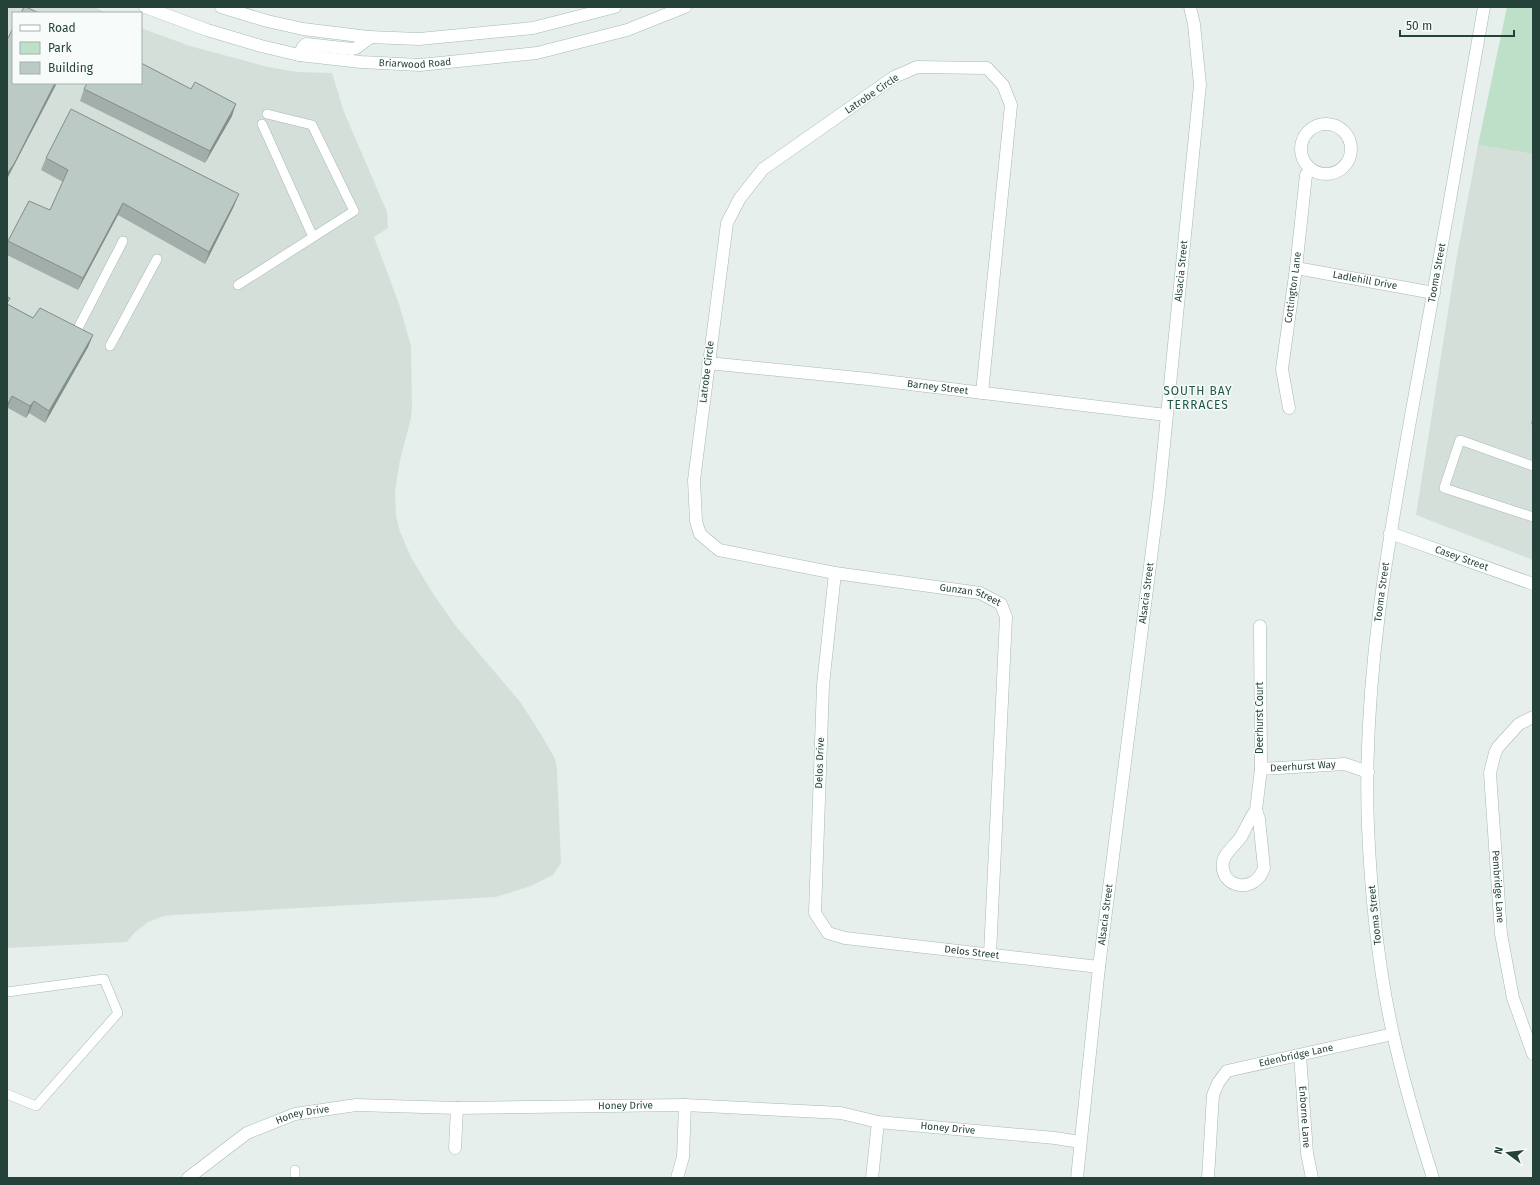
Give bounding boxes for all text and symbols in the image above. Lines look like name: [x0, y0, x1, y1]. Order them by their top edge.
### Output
legend: [12, 12, 142, 84]
scale bar: [1400, 12, 1514, 38]
text: 50 m: [1406, 19, 1432, 33]
text: Road: [48, 21, 76, 35]
text: Park: [48, 41, 72, 55]
street label: Briarwood Road: [378, 56, 452, 71]
text: Building: [48, 61, 94, 75]
street label: Latrobe Circle: [843, 72, 901, 116]
street label: Alsacia Street: [1172, 239, 1190, 302]
street label: Tooma Street: [1426, 242, 1448, 303]
street label: Cottington Lane: [1282, 251, 1304, 324]
street label: Ladlehill Drive: [1332, 269, 1398, 292]
street label: Latrobe Circle: [697, 340, 717, 404]
street label: Barney Street: [906, 378, 969, 397]
district label: SOUTH BAY TERRACES: [1163, 384, 1233, 412]
street label: Casey Street: [1433, 544, 1490, 574]
street label: Alsacia Street: [1137, 561, 1156, 624]
street label: Tooma Street: [1372, 561, 1392, 623]
street label: Gunzan Street: [939, 582, 1003, 609]
street label: Deerhurst Court: [1254, 682, 1266, 754]
street label: Delos Drive: [813, 737, 827, 789]
street label: Deerhurst Way: [1270, 759, 1336, 774]
street label: Pembridge Lane: [1489, 850, 1506, 923]
street label: Alsacia Street: [1096, 883, 1116, 946]
street label: Tooma Street: [1366, 884, 1384, 946]
street label: Delos Street: [944, 943, 1000, 962]
street label: Edenbridge Lane: [1258, 1041, 1335, 1070]
street label: Enborne Lane: [1296, 1085, 1313, 1148]
street label: Honey Drive: [598, 1099, 653, 1112]
street label: Honey Drive: [274, 1103, 330, 1127]
street label: Honey Drive: [920, 1120, 976, 1137]
north arrow: [1488, 1133, 1528, 1173]
text: N: [1492, 1145, 1506, 1156]

